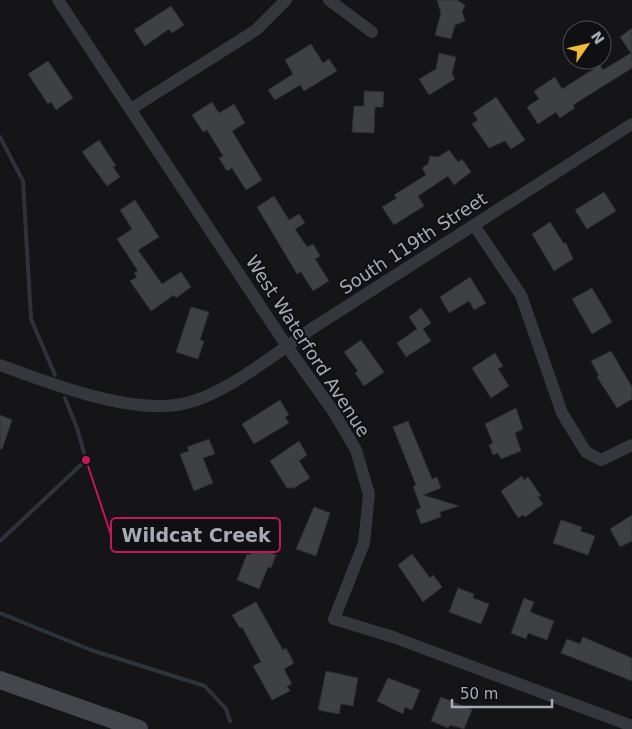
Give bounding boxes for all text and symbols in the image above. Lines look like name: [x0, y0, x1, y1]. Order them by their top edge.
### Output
north arrow: [562, 20, 612, 70]
text: N: [588, 28, 608, 47]
street label: South 119th Street: [335, 188, 491, 298]
street label: West Waterford Avenue: [242, 252, 374, 440]
callout: Wildcat Creek: [111, 518, 280, 552]
text: Wildcat Creek: [121, 524, 271, 546]
scale bar: [452, 676, 552, 708]
text: 50 m: [460, 685, 498, 703]

